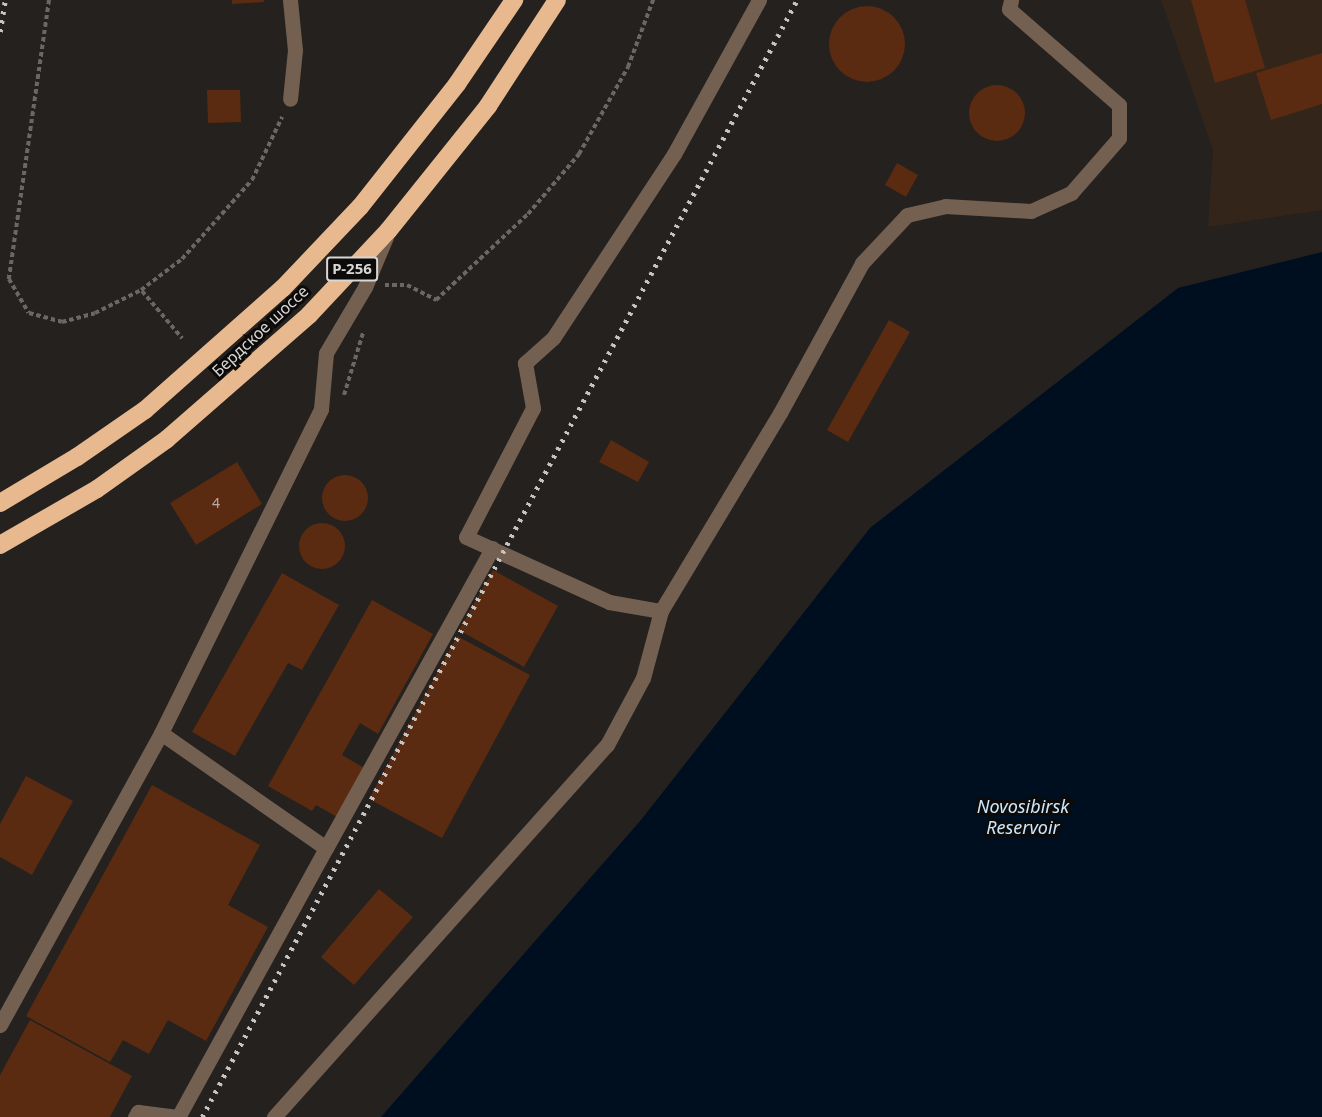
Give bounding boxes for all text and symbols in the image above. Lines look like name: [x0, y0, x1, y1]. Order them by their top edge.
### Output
road number: Р-256: [325, 257, 379, 281]
street label: Бердское шоссе: [208, 282, 312, 380]
house number: 4: [212, 495, 220, 511]
water label: Novosibirsk Reservoir: [977, 796, 1069, 838]

